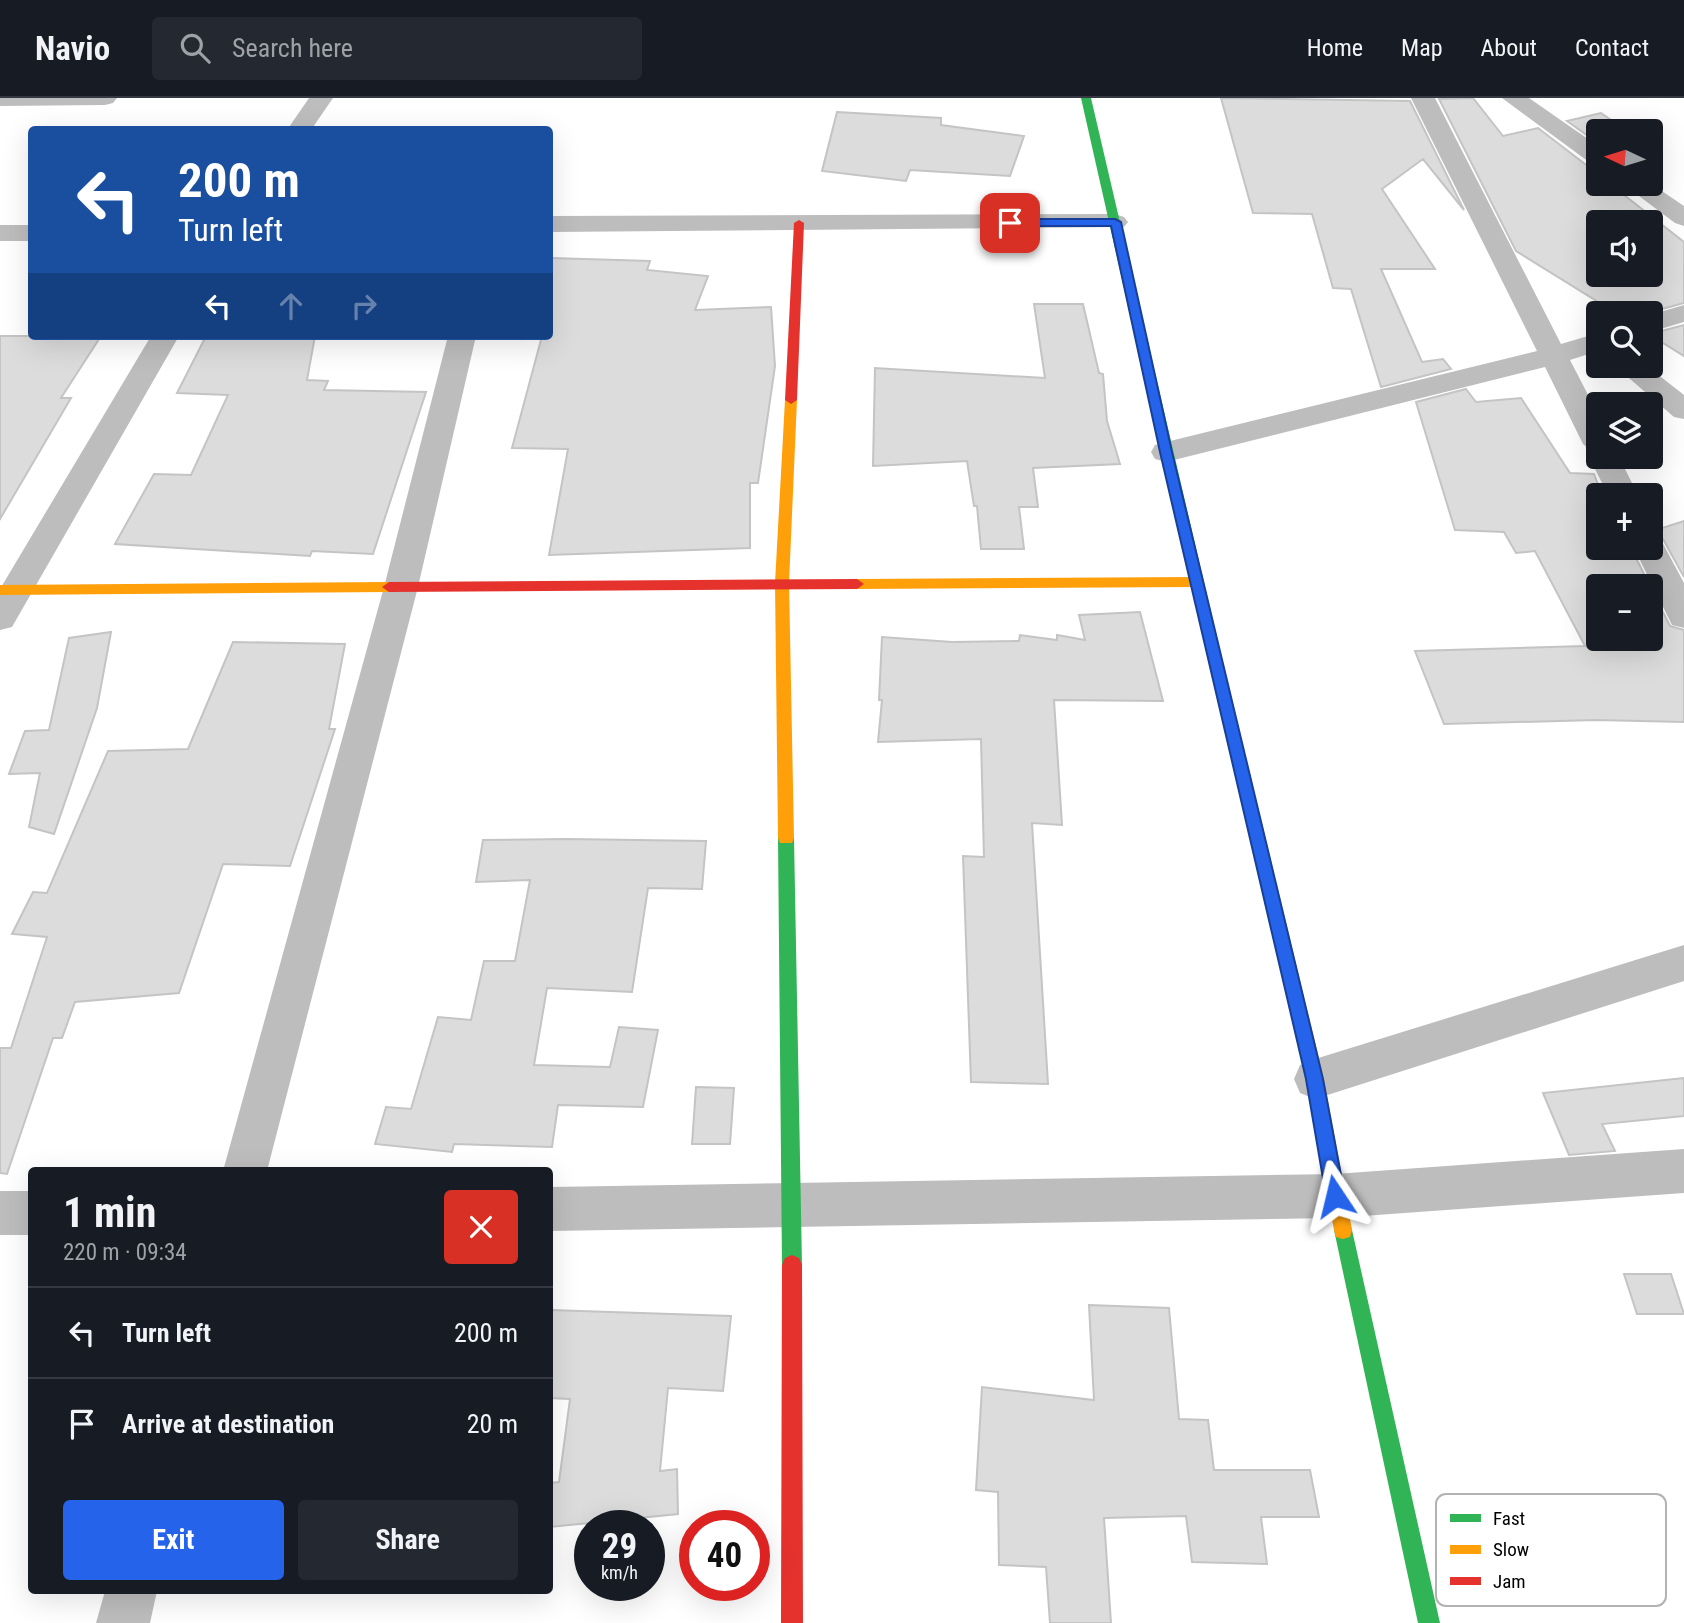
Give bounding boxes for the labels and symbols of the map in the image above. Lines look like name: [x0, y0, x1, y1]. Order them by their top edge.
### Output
north arrow: [1586, 119, 1662, 196]
pin: [980, 193, 1040, 253]
position arrow: [1298, 1159, 1372, 1233]
legend: [1436, 1494, 1666, 1606]
text: Fast: [1493, 1507, 1525, 1530]
speed limit sign: 40: [679, 1510, 770, 1601]
text: Slow: [1493, 1538, 1529, 1561]
text: Jam: [1493, 1570, 1526, 1593]

